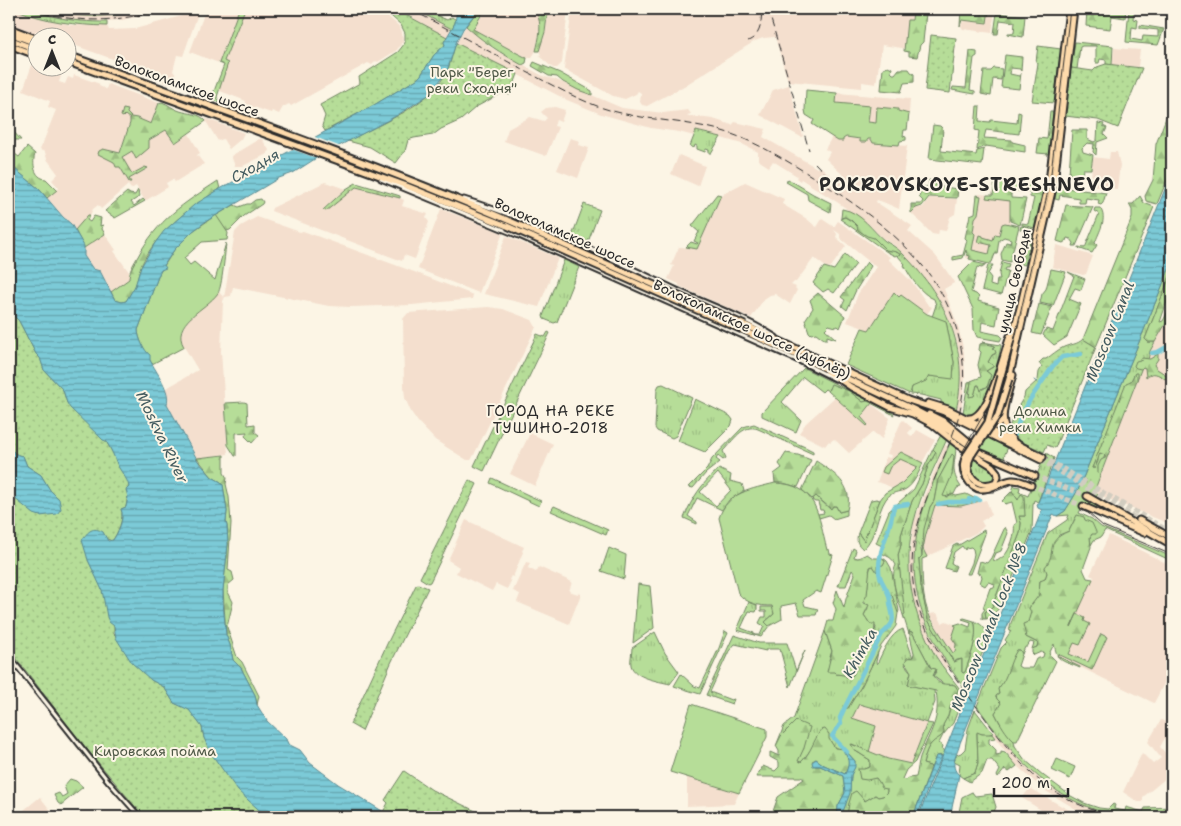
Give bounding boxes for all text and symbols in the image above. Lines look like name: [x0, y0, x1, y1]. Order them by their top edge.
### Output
north arrow: [28, 28, 78, 78]
text: С: [48, 30, 56, 48]
street label: Волоколамское шоссе: [112, 51, 262, 121]
park label: Парк "Берег реки Сходня": [427, 63, 517, 97]
water label: Сходня: [227, 144, 283, 188]
district label: POKROVSKOYE-STRESHNEVO: [819, 172, 1115, 197]
street label: Волоколамское шоссе: [492, 194, 639, 272]
street label: улица Свободы: [993, 227, 1035, 335]
street label: Волоколамское шоссе (дублёр): [650, 275, 854, 383]
water label: Moscow Canal: [1081, 278, 1139, 384]
water label: Moskva River: [131, 388, 193, 487]
district label: ГОРОД НА РЕКЕ ТУШИНО-2018: [487, 401, 615, 438]
park label: Долина реки Химки: [999, 402, 1081, 436]
water label: Moscow Canal Lock №8: [946, 540, 1032, 714]
water label: Khimka: [838, 625, 882, 681]
park label: Кировская пойма: [94, 742, 216, 760]
scale bar: [994, 766, 1067, 798]
text: 200 m: [1001, 773, 1050, 793]

